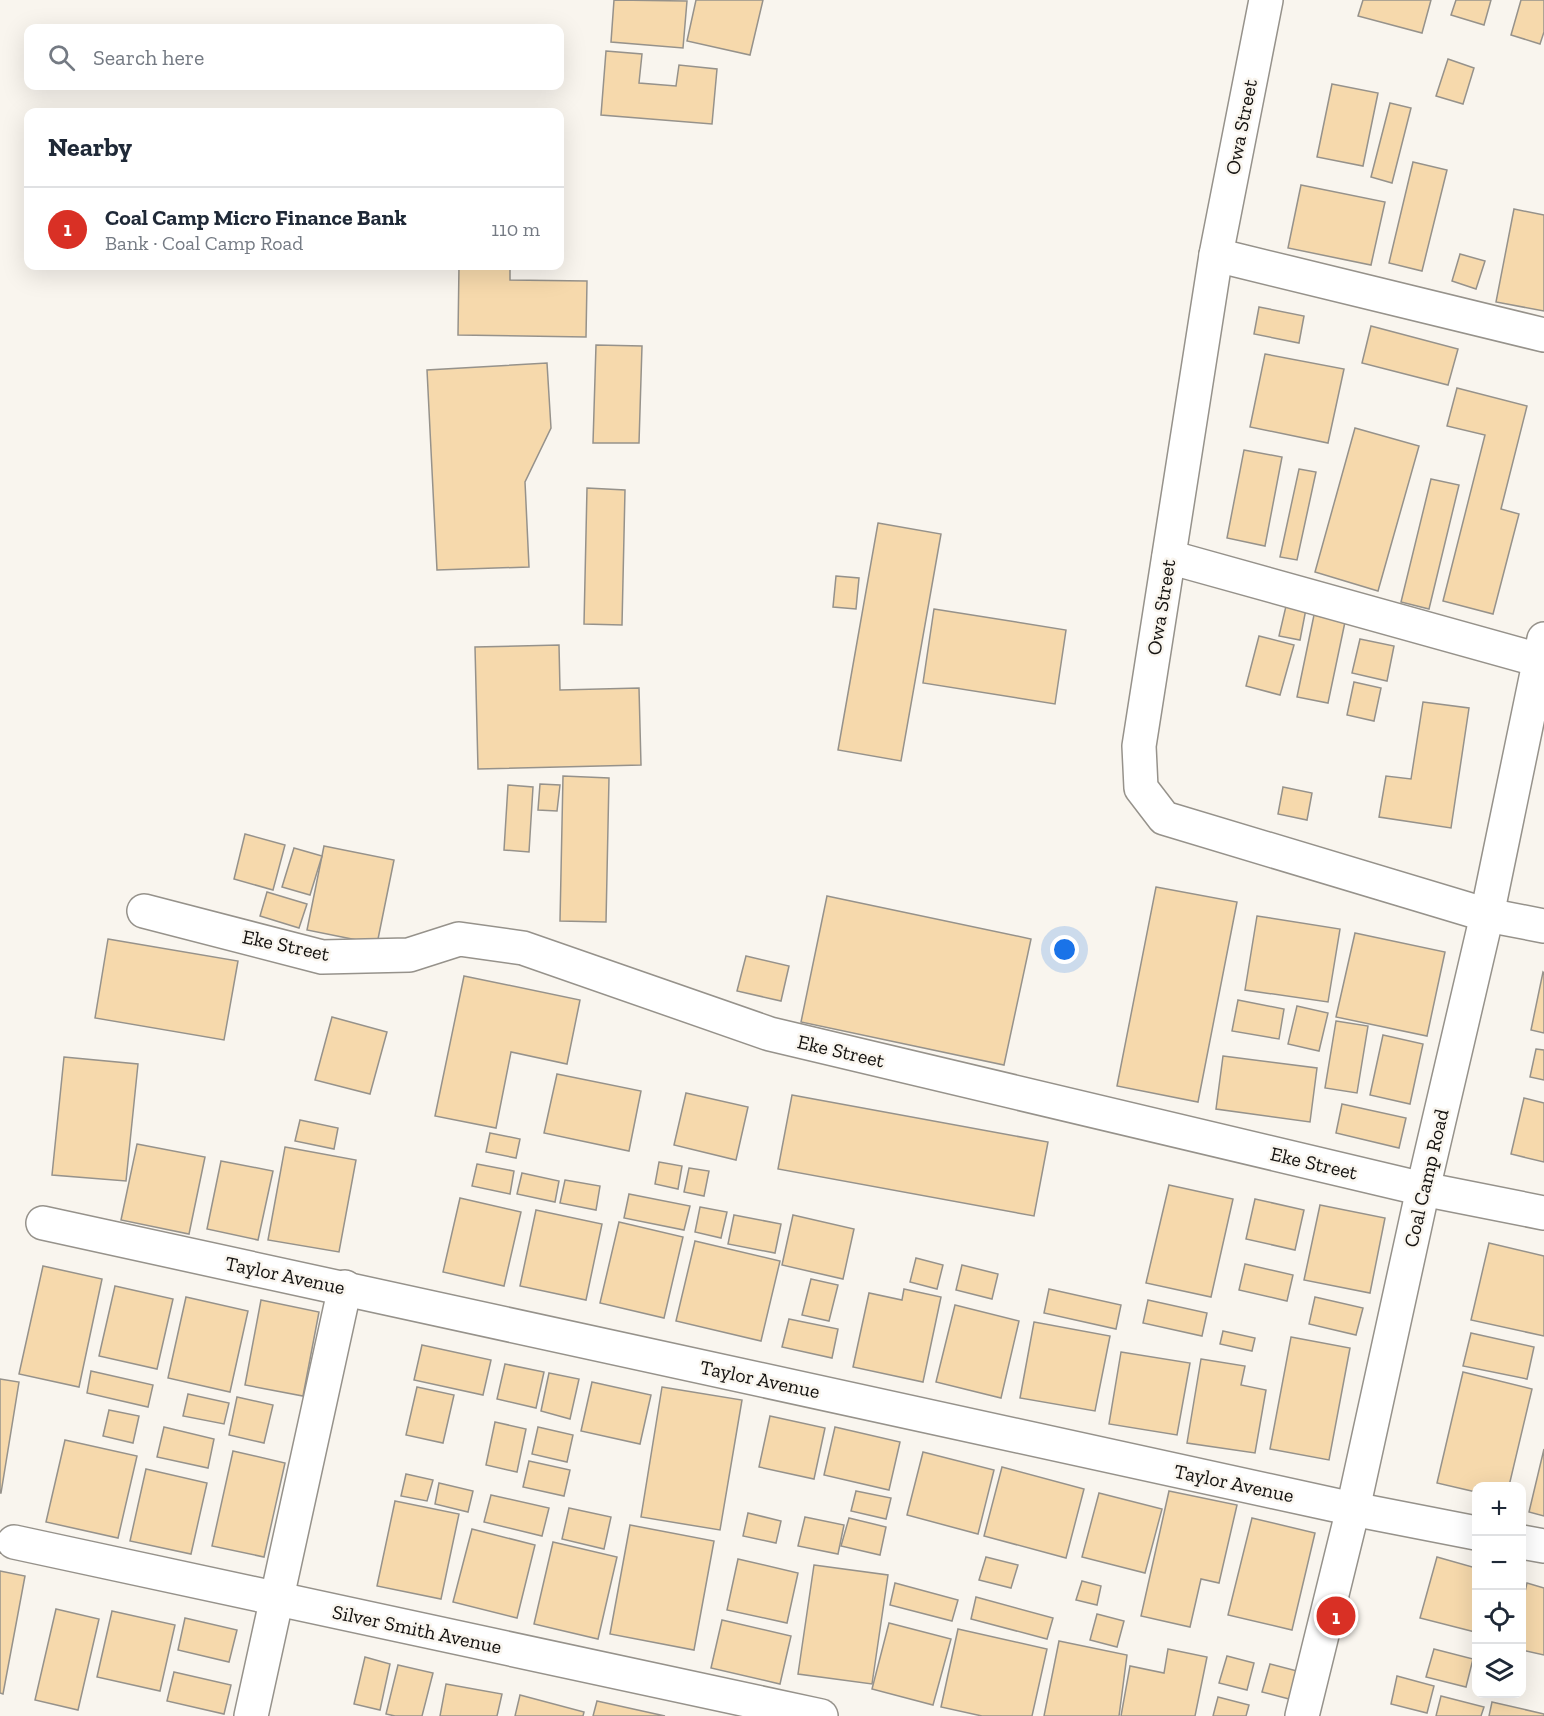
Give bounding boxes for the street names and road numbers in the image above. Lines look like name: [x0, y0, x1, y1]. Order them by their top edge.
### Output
street label: Owa Street: [1220, 77, 1262, 177]
street label: Owa Street: [1142, 557, 1181, 657]
street label: Eke Street: [240, 924, 332, 966]
street label: Eke Street: [795, 1029, 887, 1073]
street label: Coal Camp Road: [1398, 1107, 1454, 1249]
street label: Eke Street: [1268, 1141, 1360, 1185]
street label: Taylor Avenue: [223, 1251, 347, 1299]
street label: Taylor Avenue: [698, 1355, 822, 1403]
street label: Taylor Avenue: [1172, 1459, 1296, 1507]
street label: Silver Smith Avenue: [330, 1599, 504, 1659]

